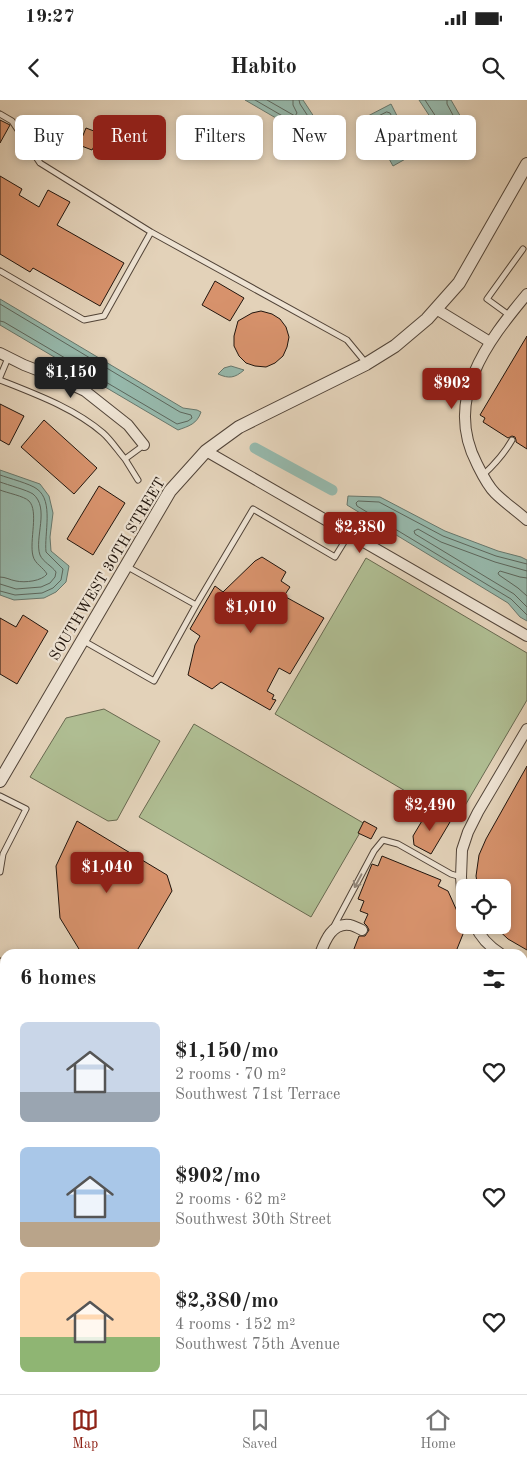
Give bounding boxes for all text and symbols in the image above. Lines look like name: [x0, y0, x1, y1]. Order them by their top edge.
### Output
text: 19:27: [25, 8, 74, 27]
icon: back: [20, 54, 48, 82]
icon: search: [479, 54, 507, 82]
text: Habito: [230, 56, 297, 78]
chip: Buy: [15, 115, 83, 160]
chip: Rent: [93, 115, 166, 160]
chip: Filters: [176, 115, 263, 160]
chip: New: [273, 115, 346, 160]
chip: Apartment: [356, 115, 476, 160]
pin: $1,150: [30, 356, 112, 399]
text: $1,150: [46, 365, 96, 381]
pin: $902: [422, 368, 482, 410]
text: $902: [433, 376, 471, 392]
street label: SOUTHWEST 30TH STREET: [48, 476, 169, 664]
pin: $2,380: [319, 512, 401, 554]
text: $2,380: [335, 520, 385, 536]
pin: $1,010: [210, 592, 292, 634]
text: $1,010: [226, 600, 276, 616]
pin: $2,490: [389, 790, 471, 832]
text: $2,490: [405, 798, 455, 814]
pin: $1,040: [66, 852, 148, 894]
text: $1,040: [82, 860, 132, 876]
one-way arrow: [353, 873, 362, 888]
map controls: [456, 879, 511, 934]
button: locate: [456, 879, 511, 934]
icon: filters: [480, 965, 508, 993]
text: 6 homes: [20, 968, 96, 989]
text: $1,150/mo: [175, 1041, 279, 1062]
icon: home: [60, 1042, 120, 1102]
icon: heart: [480, 1058, 508, 1086]
text: 2 rooms · 70 m²: [175, 1067, 286, 1083]
text: Southwest 71st Terrace: [175, 1087, 340, 1103]
text: $902/mo: [175, 1166, 261, 1187]
icon: home: [60, 1167, 120, 1227]
icon: heart: [480, 1183, 508, 1211]
text: 2 rooms · 62 m²: [175, 1192, 286, 1208]
text: Southwest 30th Street: [175, 1212, 331, 1228]
text: $2,380/mo: [175, 1291, 279, 1312]
icon: home: [60, 1292, 120, 1352]
icon: heart: [480, 1308, 508, 1336]
text: 4 rooms · 152 m²: [175, 1317, 295, 1333]
text: Southwest 75th Avenue: [175, 1337, 340, 1353]
tab: Map: [71, 1406, 99, 1453]
tab: Saved: [242, 1406, 278, 1453]
tab: Home: [420, 1406, 456, 1453]

